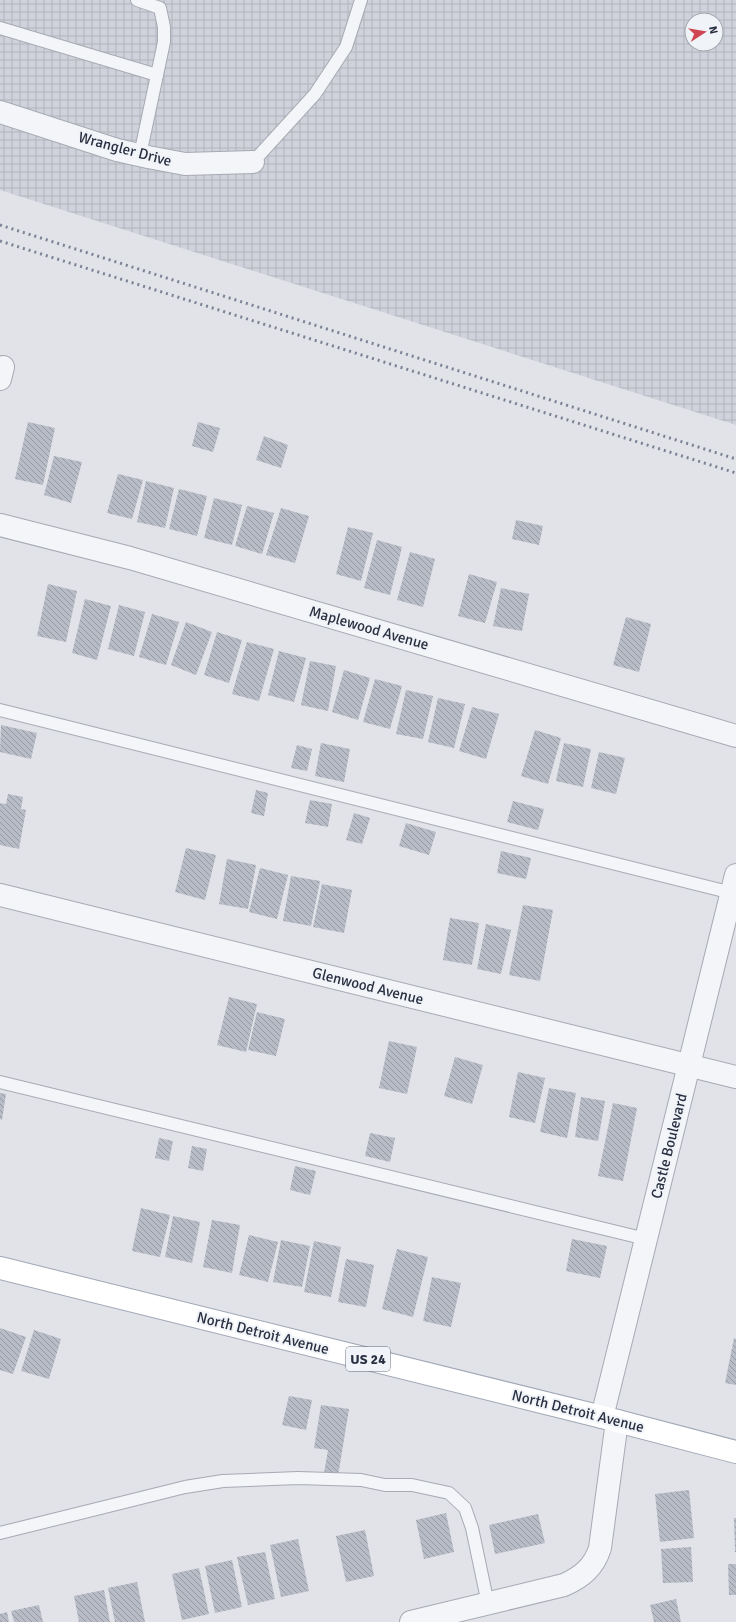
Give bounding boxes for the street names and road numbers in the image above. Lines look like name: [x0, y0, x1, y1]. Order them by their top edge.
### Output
street label: Wrangler Drive: [76, 128, 174, 170]
street label: Maplewood Avenue: [307, 602, 431, 654]
street label: Glenwood Avenue: [311, 964, 425, 1008]
street label: Castle Boulevard: [647, 1091, 691, 1200]
street label: North Detroit Avenue: [195, 1308, 331, 1358]
road number: US 24: [346, 1347, 390, 1371]
street label: North Detroit Avenue: [510, 1386, 646, 1436]

